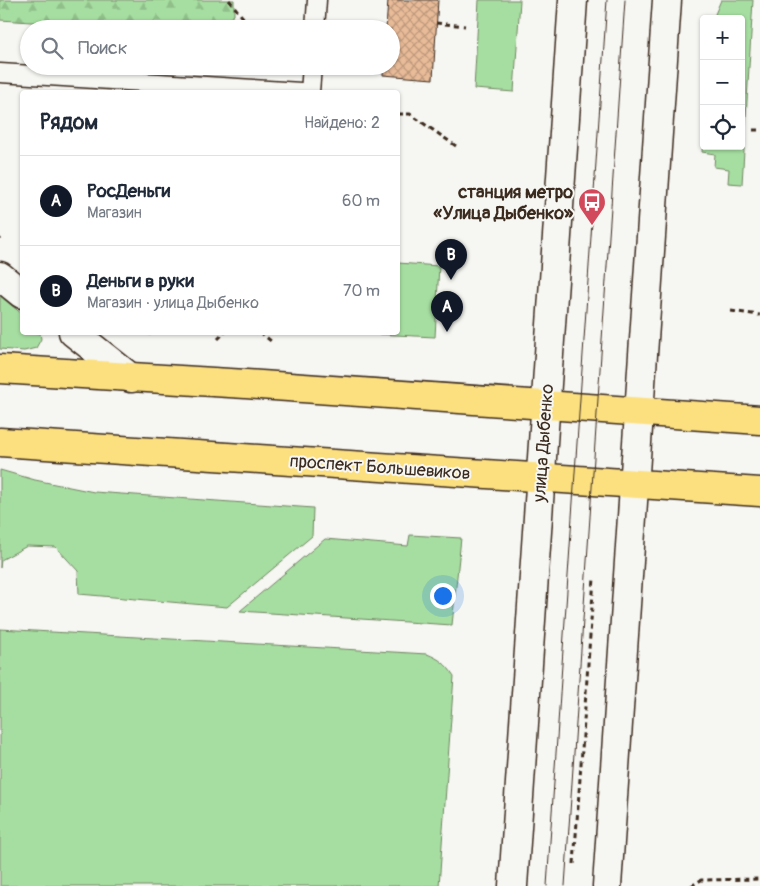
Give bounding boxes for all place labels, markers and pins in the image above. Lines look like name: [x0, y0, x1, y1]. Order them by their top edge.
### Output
place label: станция метро «Улица Дыбенко»: [434, 181, 574, 225]
bus stop icon: станция метро «Улица Дыбенко»: [577, 187, 607, 226]
pin: B: [435, 239, 467, 280]
pin: A: [431, 291, 463, 332]

